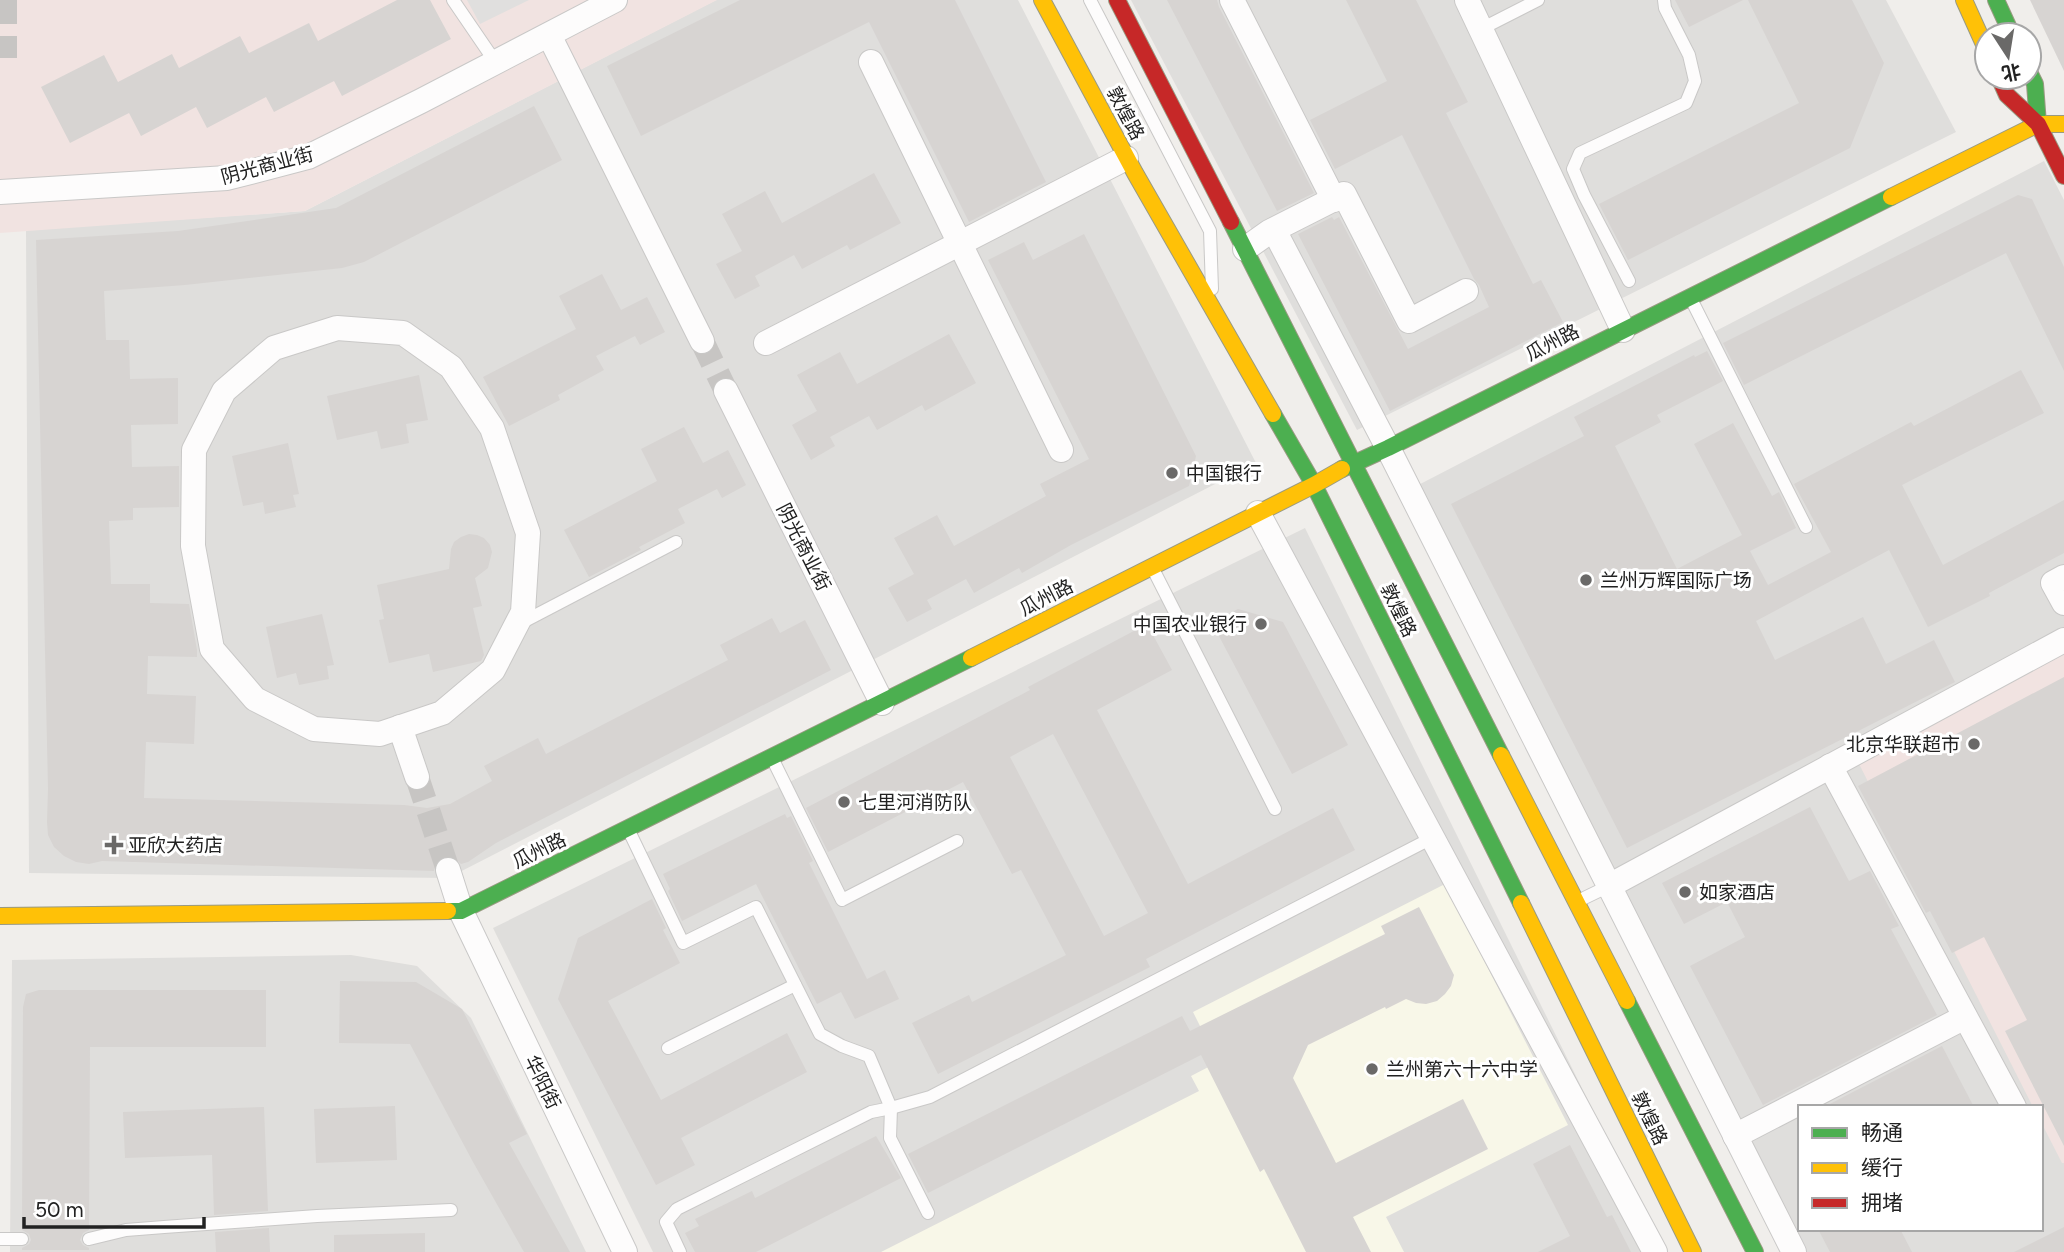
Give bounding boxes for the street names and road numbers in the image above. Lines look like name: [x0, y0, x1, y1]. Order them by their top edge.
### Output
street label: 敦煌路: [1102, 83, 1149, 144]
street label: 阴光商业街: [218, 142, 316, 189]
street label: 瓜州路: [1522, 319, 1583, 366]
street label: 阴光商业街: [772, 500, 835, 595]
street label: 瓜州路: [1016, 574, 1077, 621]
street label: 敦煌路: [1376, 580, 1421, 641]
street label: 瓜州路: [509, 828, 570, 873]
street label: 华阳街: [520, 1052, 565, 1113]
street label: 敦煌路: [1627, 1088, 1672, 1149]

